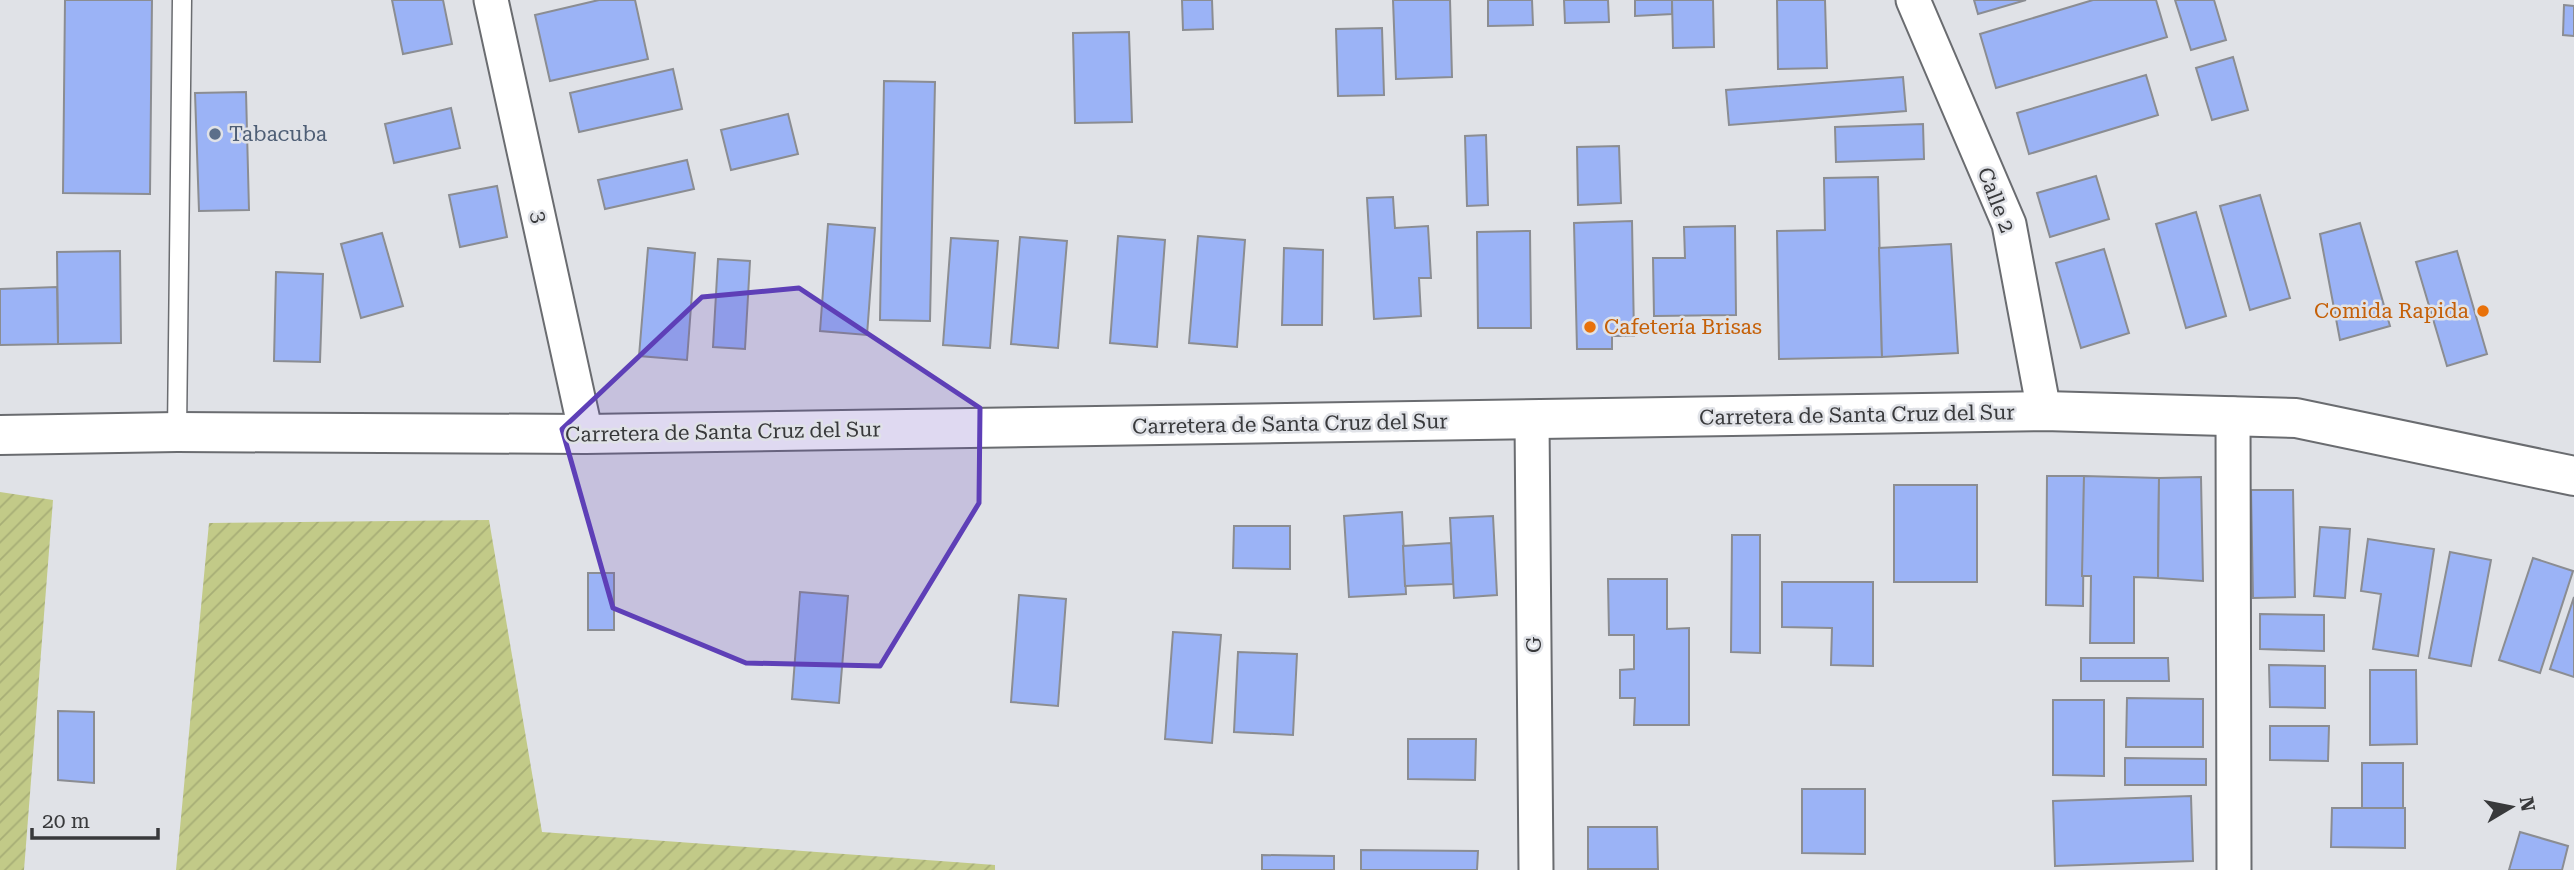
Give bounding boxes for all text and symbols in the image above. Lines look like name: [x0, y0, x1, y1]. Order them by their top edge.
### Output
place label: Tabacuba: [229, 122, 328, 146]
marker: Tabacuba: [207, 126, 223, 142]
street label: Calle 2: [1973, 164, 2019, 236]
street label: 3: [526, 209, 552, 225]
place label: Comida Rapida: [2314, 299, 2470, 323]
marker: Comida Rapida: [2475, 303, 2491, 319]
place label: Cafetería Brisas: [1604, 315, 1762, 339]
marker: Cafetería Brisas: [1582, 319, 1598, 335]
street label: Carretera de Santa Cruz del Sur: [1699, 400, 2015, 430]
street label: Carretera de Santa Cruz del Sur: [1132, 409, 1448, 439]
street label: Carretera de Santa Cruz del Sur: [565, 417, 881, 447]
street label: G: [1522, 637, 1546, 653]
north arrow: [2476, 772, 2546, 842]
text: N: [2515, 795, 2540, 814]
scale bar: [32, 796, 158, 840]
text: 20 m: [42, 809, 90, 833]

